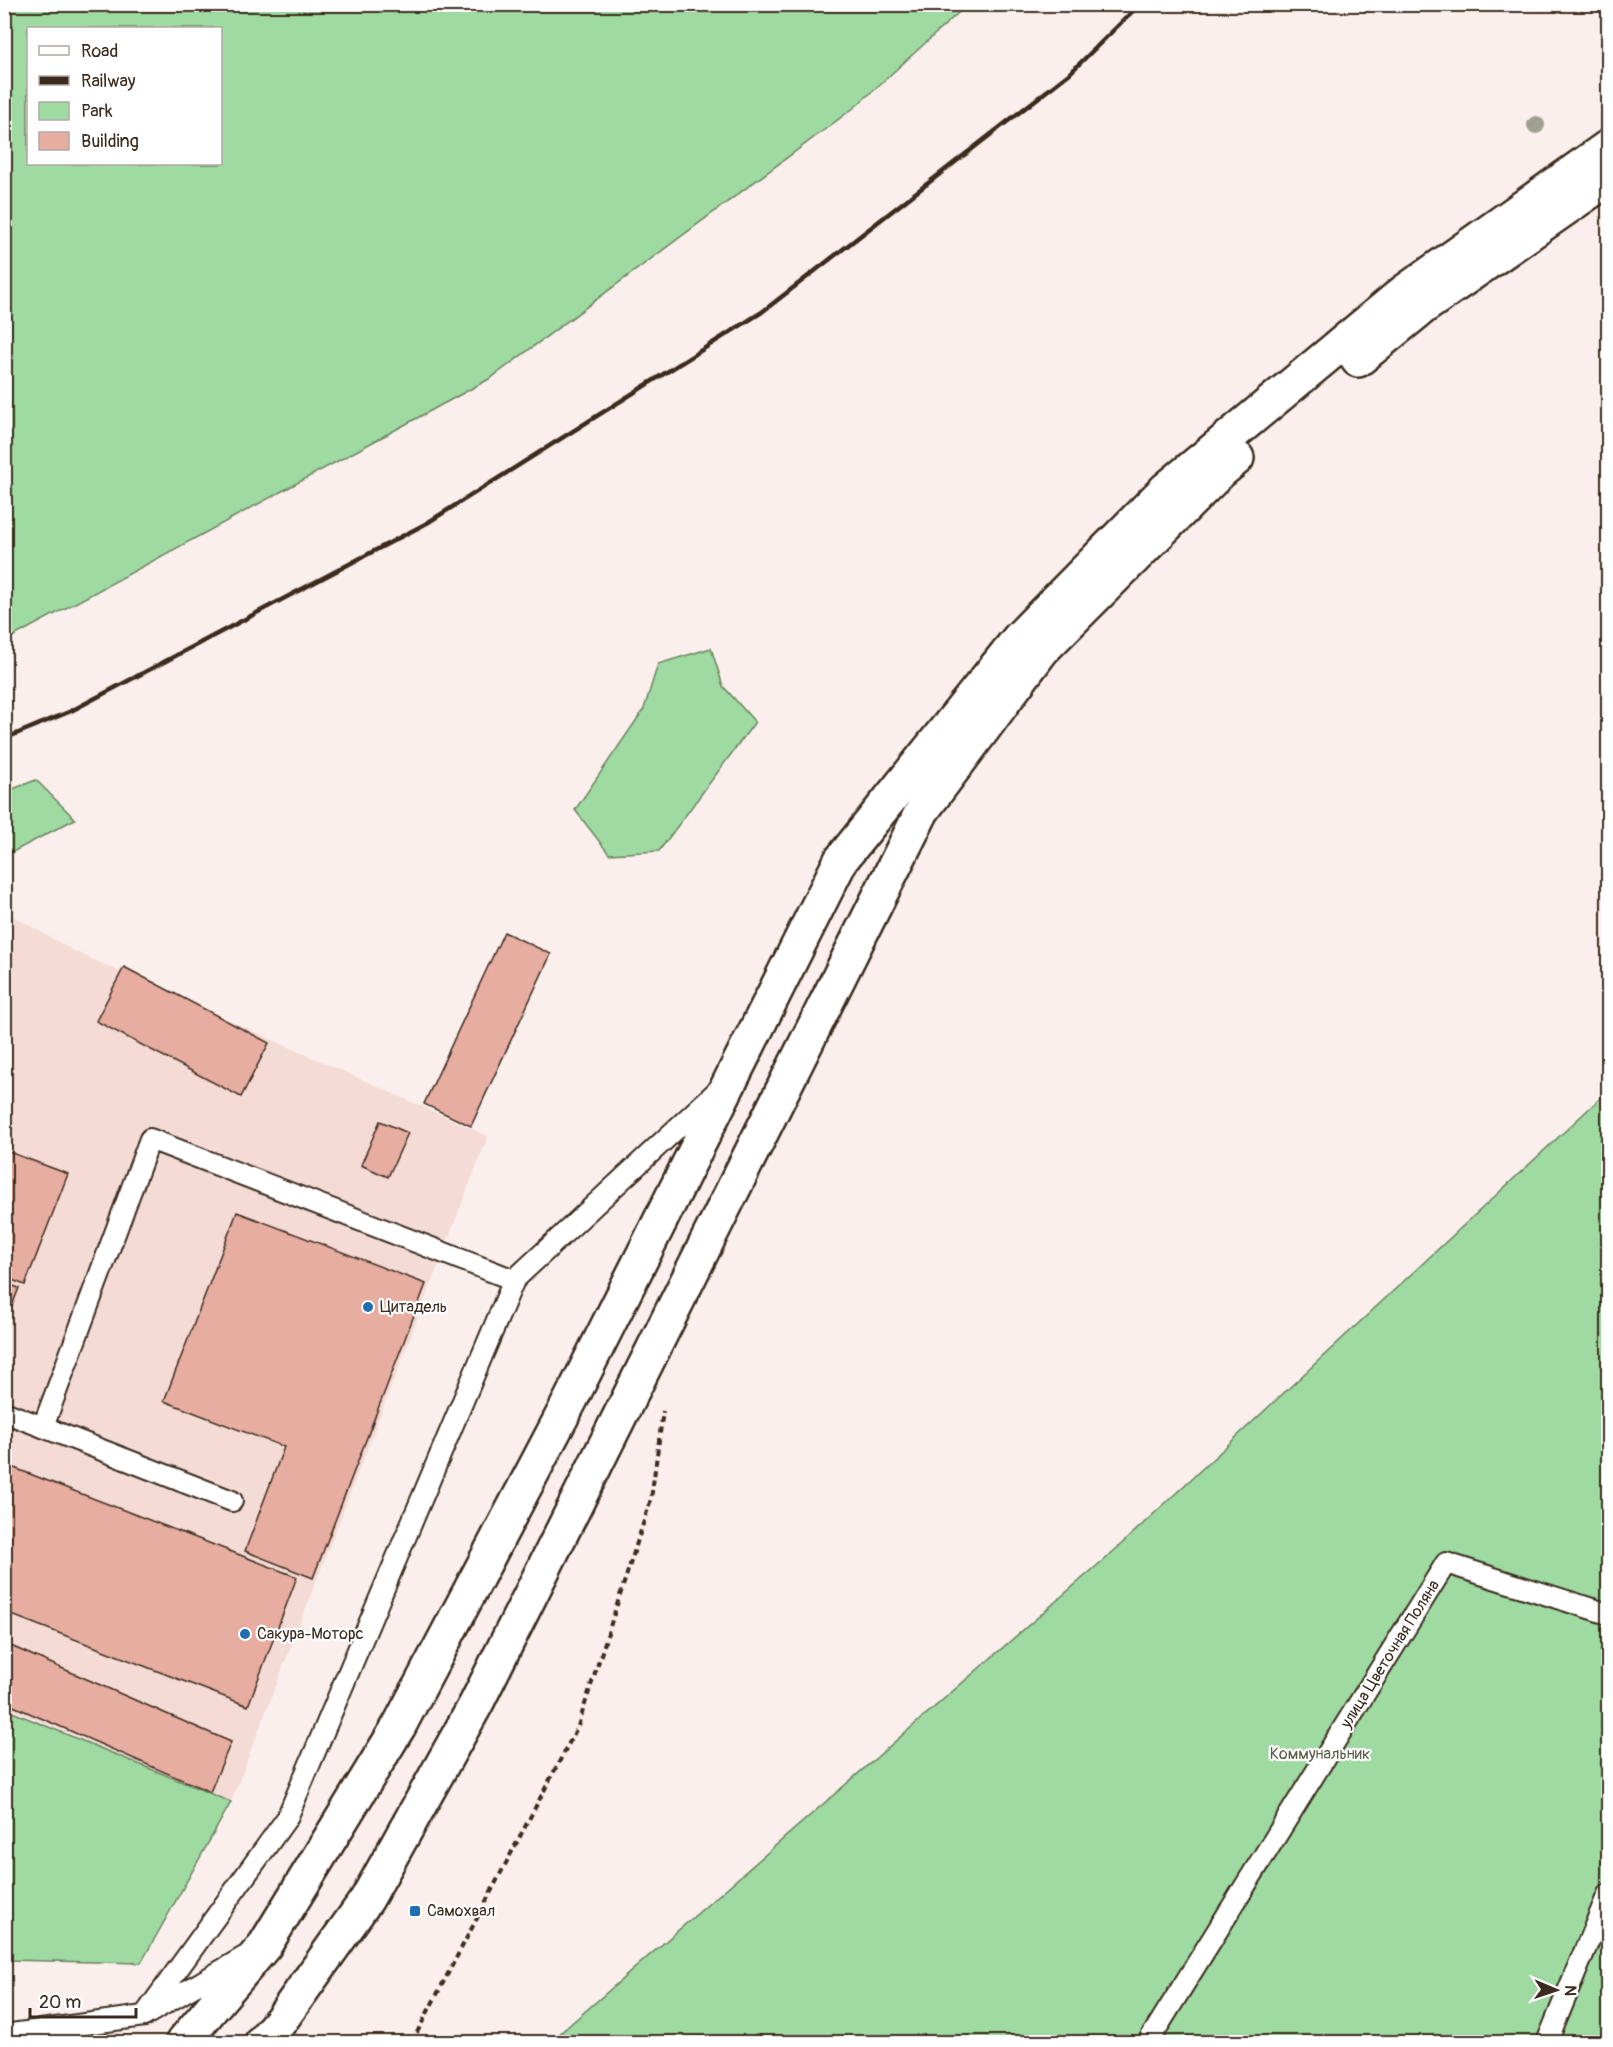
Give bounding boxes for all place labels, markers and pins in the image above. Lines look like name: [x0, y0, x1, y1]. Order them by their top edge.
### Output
place label: Цитадель: [380, 1297, 447, 1317]
marker: Цитадель: [361, 1300, 375, 1314]
place label: Сакура-Моторс: [257, 1624, 364, 1644]
marker: Сакура-Моторс: [238, 1627, 252, 1641]
place label: Самохвал: [427, 1901, 495, 1921]
marker: Самохвал: [408, 1904, 422, 1918]

